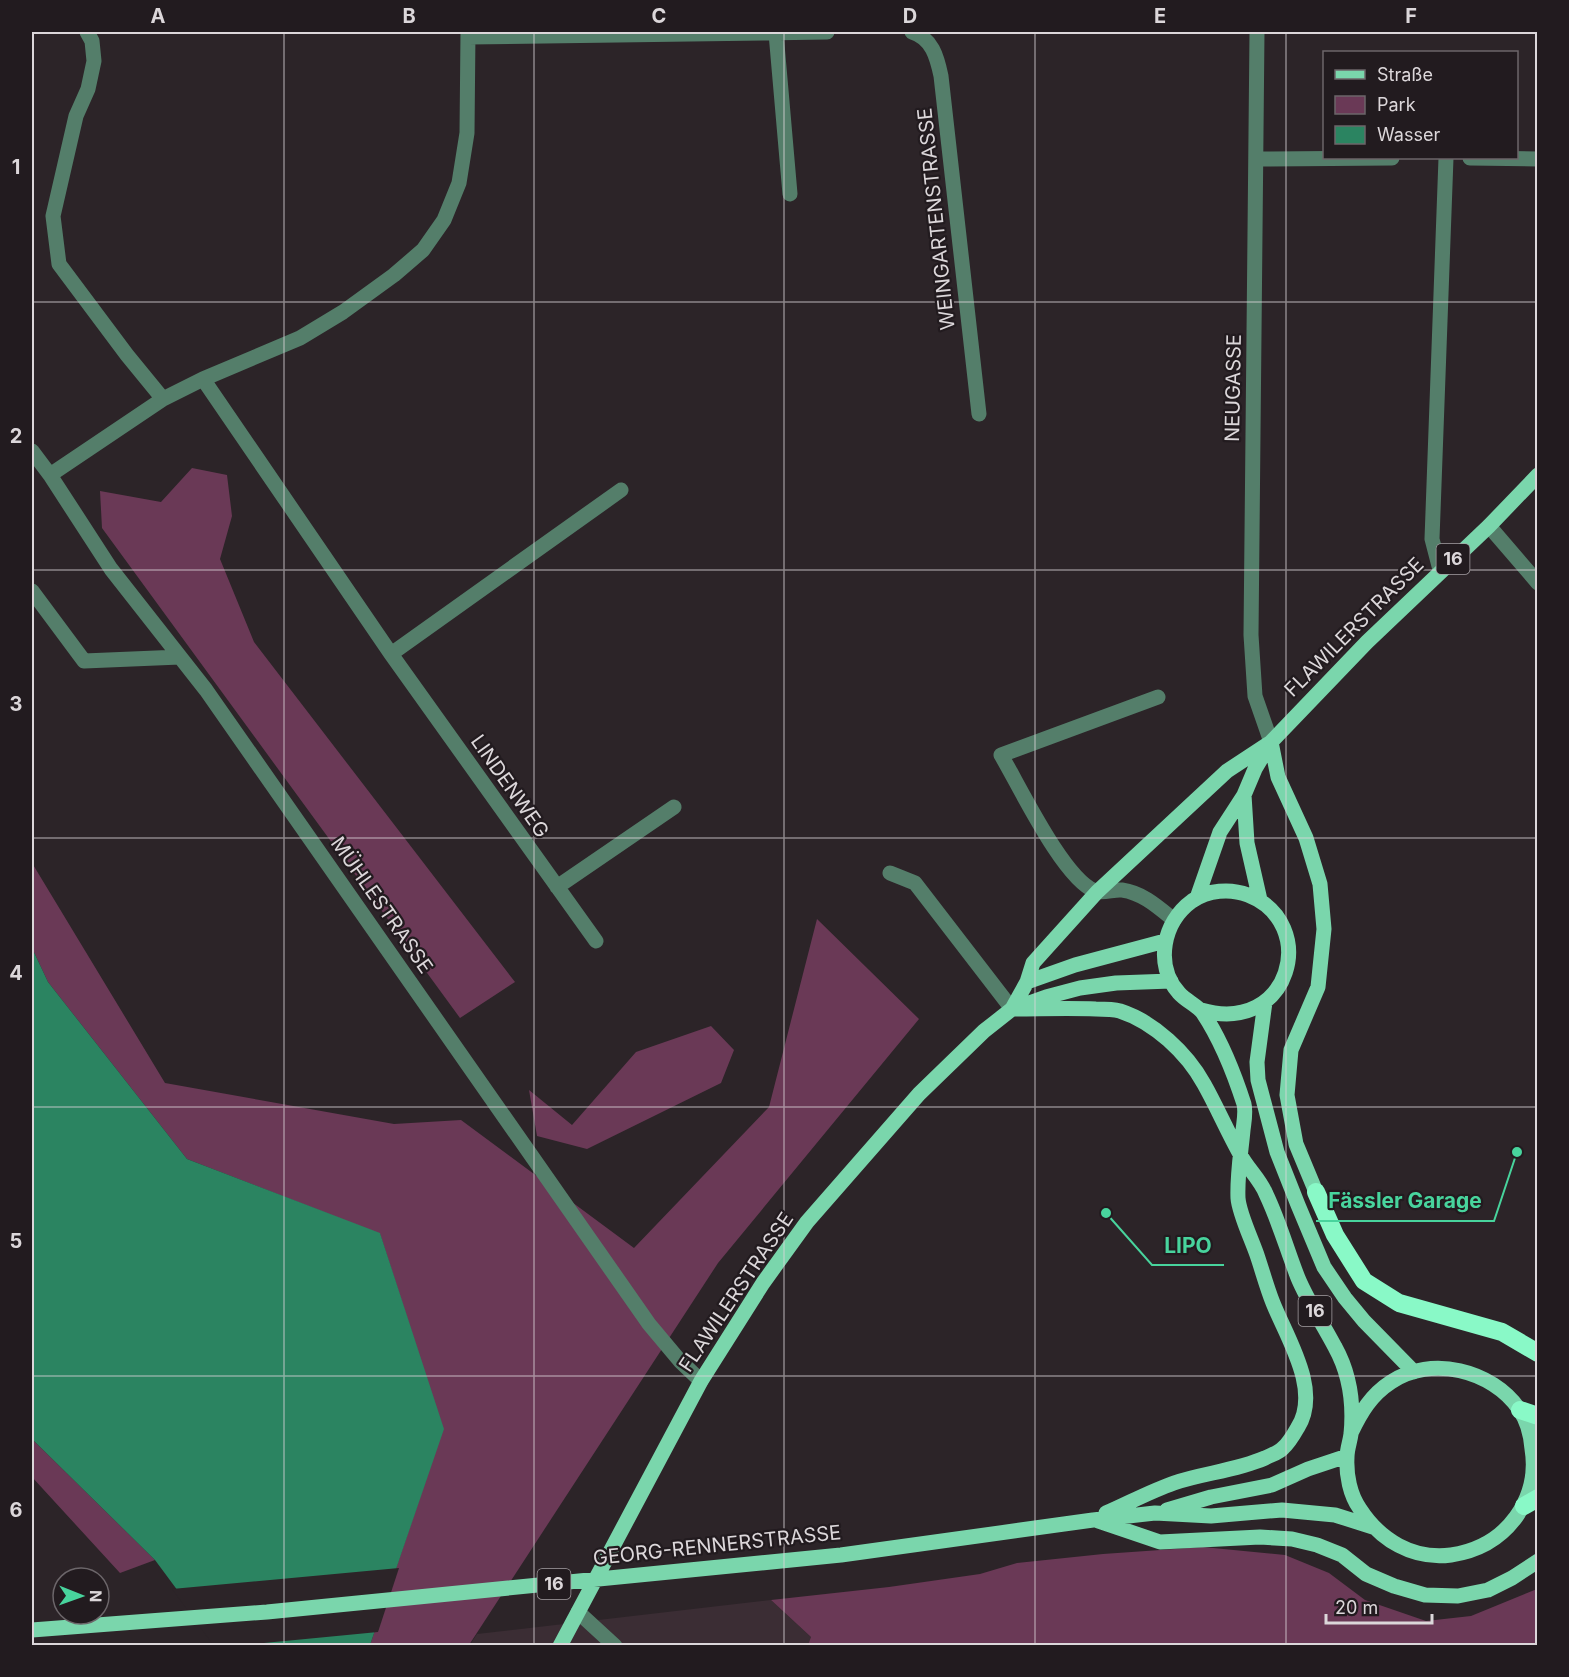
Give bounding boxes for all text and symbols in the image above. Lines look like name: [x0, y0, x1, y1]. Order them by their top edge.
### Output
text: A: [151, 4, 166, 28]
text: B: [402, 4, 416, 28]
text: C: [652, 4, 666, 28]
text: D: [903, 4, 917, 28]
text: E: [1154, 4, 1166, 28]
text: F: [1405, 4, 1417, 28]
legend: [1323, 51, 1518, 159]
text: Straße: [1377, 64, 1433, 85]
text: Park: [1377, 94, 1416, 115]
street label: WEINGARTENSTRASSE: [912, 107, 960, 331]
text: Wasser: [1377, 124, 1440, 145]
text: 1: [12, 155, 20, 179]
street label: NEUGASSE: [1220, 334, 1246, 442]
text: 2: [10, 424, 22, 448]
road number: 16: [1436, 544, 1470, 574]
street label: FLAWILERSTRASSE: [1279, 552, 1429, 702]
text: 3: [10, 692, 22, 716]
street label: LINDENWEG: [466, 730, 554, 842]
street label: MÜHLESTRASSE: [326, 832, 438, 978]
text: 4: [9, 961, 23, 985]
callout: Fässler Garage: [1316, 1182, 1494, 1221]
text: Fässler Garage: [1328, 1188, 1482, 1213]
street label: FLAWILERSTRASSE: [674, 1208, 798, 1376]
callout: LIPO: [1152, 1226, 1224, 1265]
text: 5: [10, 1229, 22, 1253]
text: LIPO: [1164, 1233, 1212, 1258]
road number: 16: [1298, 1296, 1332, 1326]
text: 6: [10, 1498, 23, 1522]
street label: GEORG-RENNERSTRASSE: [592, 1520, 842, 1570]
north arrow: [51, 1566, 111, 1626]
road number: 16: [538, 1569, 570, 1599]
scale bar: [1326, 1587, 1432, 1625]
text: N: [86, 1590, 106, 1603]
text: 20 m: [1335, 1597, 1378, 1618]

